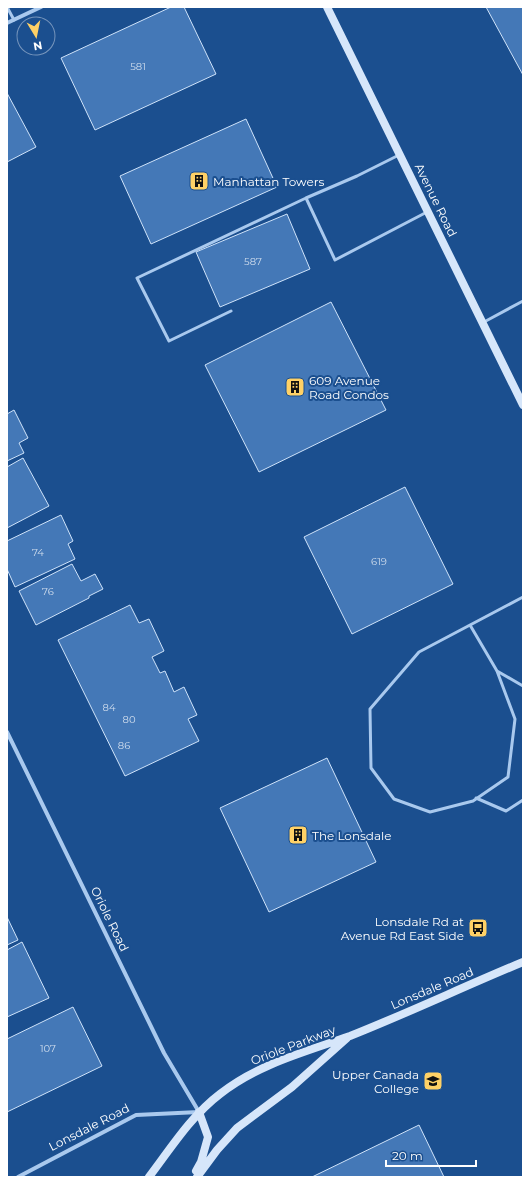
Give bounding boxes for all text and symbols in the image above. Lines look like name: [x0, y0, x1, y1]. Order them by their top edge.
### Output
north arrow: [16, 16, 56, 56]
text: N: [32, 38, 43, 54]
house number: 581: [130, 60, 146, 73]
street label: Avenue Road: [412, 161, 460, 239]
building icon: Manhattan Towers: [188, 170, 210, 192]
place label: Manhattan Towers: [213, 174, 324, 189]
house number: 587: [244, 255, 262, 268]
place label: 609 Avenue Road Condos: [309, 373, 389, 402]
building icon: 609 Avenue Road Condos: [284, 376, 306, 398]
house number: 74: [32, 546, 44, 559]
house number: 619: [371, 555, 387, 568]
house number: 76: [42, 585, 54, 598]
house number: 84: [103, 701, 116, 714]
house number: 80: [123, 713, 136, 726]
house number: 86: [118, 739, 130, 752]
building icon: The Lonsdale: [287, 824, 309, 846]
place label: The Lonsdale: [312, 828, 392, 843]
street label: Oriole Road: [88, 884, 132, 954]
place label: Lonsdale Rd at Avenue Rd East Side: [341, 914, 464, 943]
bus stop icon: Lonsdale Rd at Avenue Rd East Side: [467, 917, 489, 939]
street label: Lonsdale Road: [388, 964, 476, 1012]
street label: Oriole Parkway: [248, 1022, 338, 1068]
house number: 107: [40, 1042, 56, 1055]
place label: Upper Canada College: [332, 1067, 419, 1096]
school or university icon: Upper Canada College: [422, 1070, 444, 1092]
street label: Lonsdale Road: [46, 1100, 132, 1154]
scale bar: [386, 1142, 476, 1168]
text: 20 m: [392, 1148, 423, 1163]

